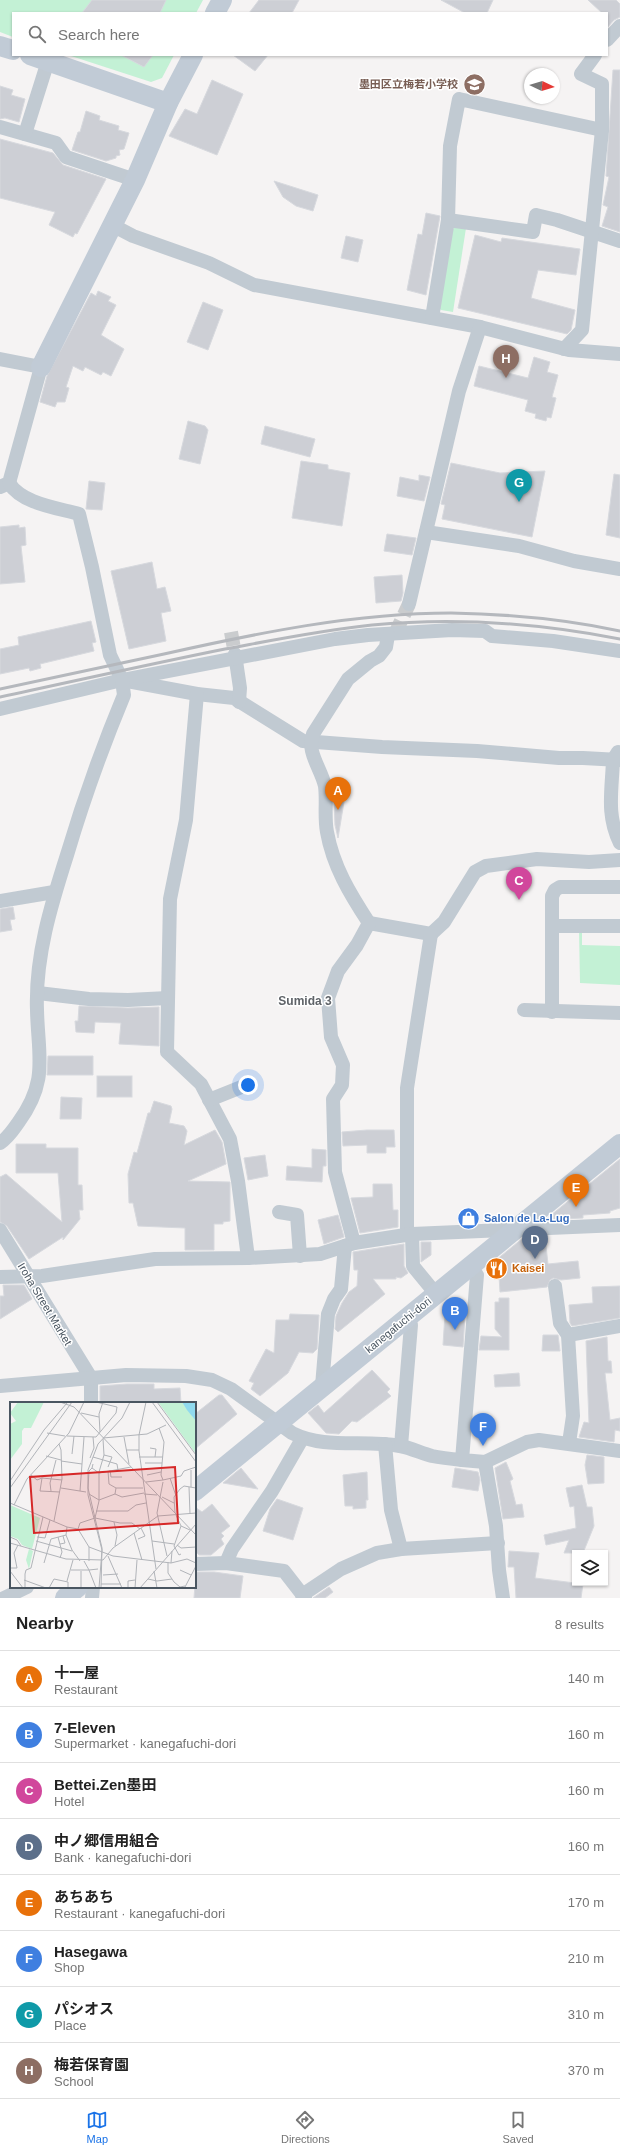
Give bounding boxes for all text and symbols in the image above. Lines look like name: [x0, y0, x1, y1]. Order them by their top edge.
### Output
search box: [12, 12, 608, 56]
icon: search: [26, 23, 48, 45]
text: Search here: [58, 26, 140, 43]
north arrow: [524, 68, 560, 104]
school or university icon: 墨田区立梅若小学校: [461, 71, 487, 97]
place label: 墨田区立梅若小学校: [359, 78, 458, 90]
pin: H: [493, 345, 519, 378]
pin: G: [506, 469, 532, 502]
pin: A: [325, 777, 351, 810]
pin: C: [506, 867, 532, 900]
district label: Sumida 3: [278, 994, 332, 1008]
your location: [238, 1075, 258, 1095]
pin: E: [563, 1174, 589, 1207]
shop icon: Salon de La-Lug: [455, 1205, 481, 1231]
place label: Salon de La-Lug: [484, 1212, 570, 1224]
pin: D: [522, 1226, 548, 1259]
restaurant icon: Kaisei: [484, 1255, 510, 1281]
street label: Iroha Street Market: [16, 1261, 74, 1347]
place label: Kaisei: [512, 1262, 544, 1274]
street label: kanegafuchi-dori: [363, 1295, 433, 1355]
pin: B: [442, 1297, 468, 1330]
inset map: [10, 1402, 196, 1588]
pin: F: [470, 1413, 496, 1446]
map controls: [572, 1550, 608, 1586]
button: layers: [572, 1550, 608, 1586]
text: Nearby: [16, 1614, 74, 1633]
text: 8 results: [555, 1617, 604, 1632]
text: 十一屋: [54, 1664, 99, 1681]
text: A: [24, 1671, 34, 1686]
text: 140 m: [568, 1671, 604, 1686]
text: Restaurant: [54, 1682, 118, 1697]
text: 7-Eleven: [54, 1719, 116, 1736]
text: B: [24, 1727, 34, 1742]
text: 160 m: [568, 1727, 604, 1742]
text: Supermarket · kanegafuchi-dori: [54, 1736, 236, 1751]
text: Bettei.Zen墨田: [54, 1776, 157, 1793]
text: C: [24, 1783, 34, 1798]
text: 160 m: [568, 1783, 604, 1798]
text: Hotel: [54, 1794, 84, 1809]
text: 中ノ郷信用組合: [54, 1832, 159, 1849]
text: D: [24, 1839, 34, 1854]
text: 160 m: [568, 1839, 604, 1854]
text: Bank · kanegafuchi-dori: [54, 1850, 191, 1865]
text: あちあち: [54, 1888, 114, 1905]
text: E: [25, 1895, 33, 1910]
text: 170 m: [568, 1895, 604, 1910]
text: Restaurant · kanegafuchi-dori: [54, 1906, 225, 1921]
text: Hasegawa: [54, 1943, 127, 1960]
text: F: [25, 1951, 33, 1966]
text: 210 m: [568, 1951, 604, 1966]
text: Shop: [54, 1960, 84, 1975]
text: パシオス: [54, 2000, 114, 2017]
text: G: [24, 2007, 34, 2022]
text: 310 m: [568, 2007, 604, 2022]
text: Place: [54, 2018, 87, 2033]
text: 梅若保育園: [54, 2056, 129, 2073]
text: H: [24, 2063, 34, 2078]
text: 370 m: [568, 2063, 604, 2078]
text: School: [54, 2074, 94, 2089]
tab: Map: [86, 2109, 108, 2145]
tab: Directions: [281, 2109, 330, 2145]
tab: Saved: [502, 2109, 534, 2145]

